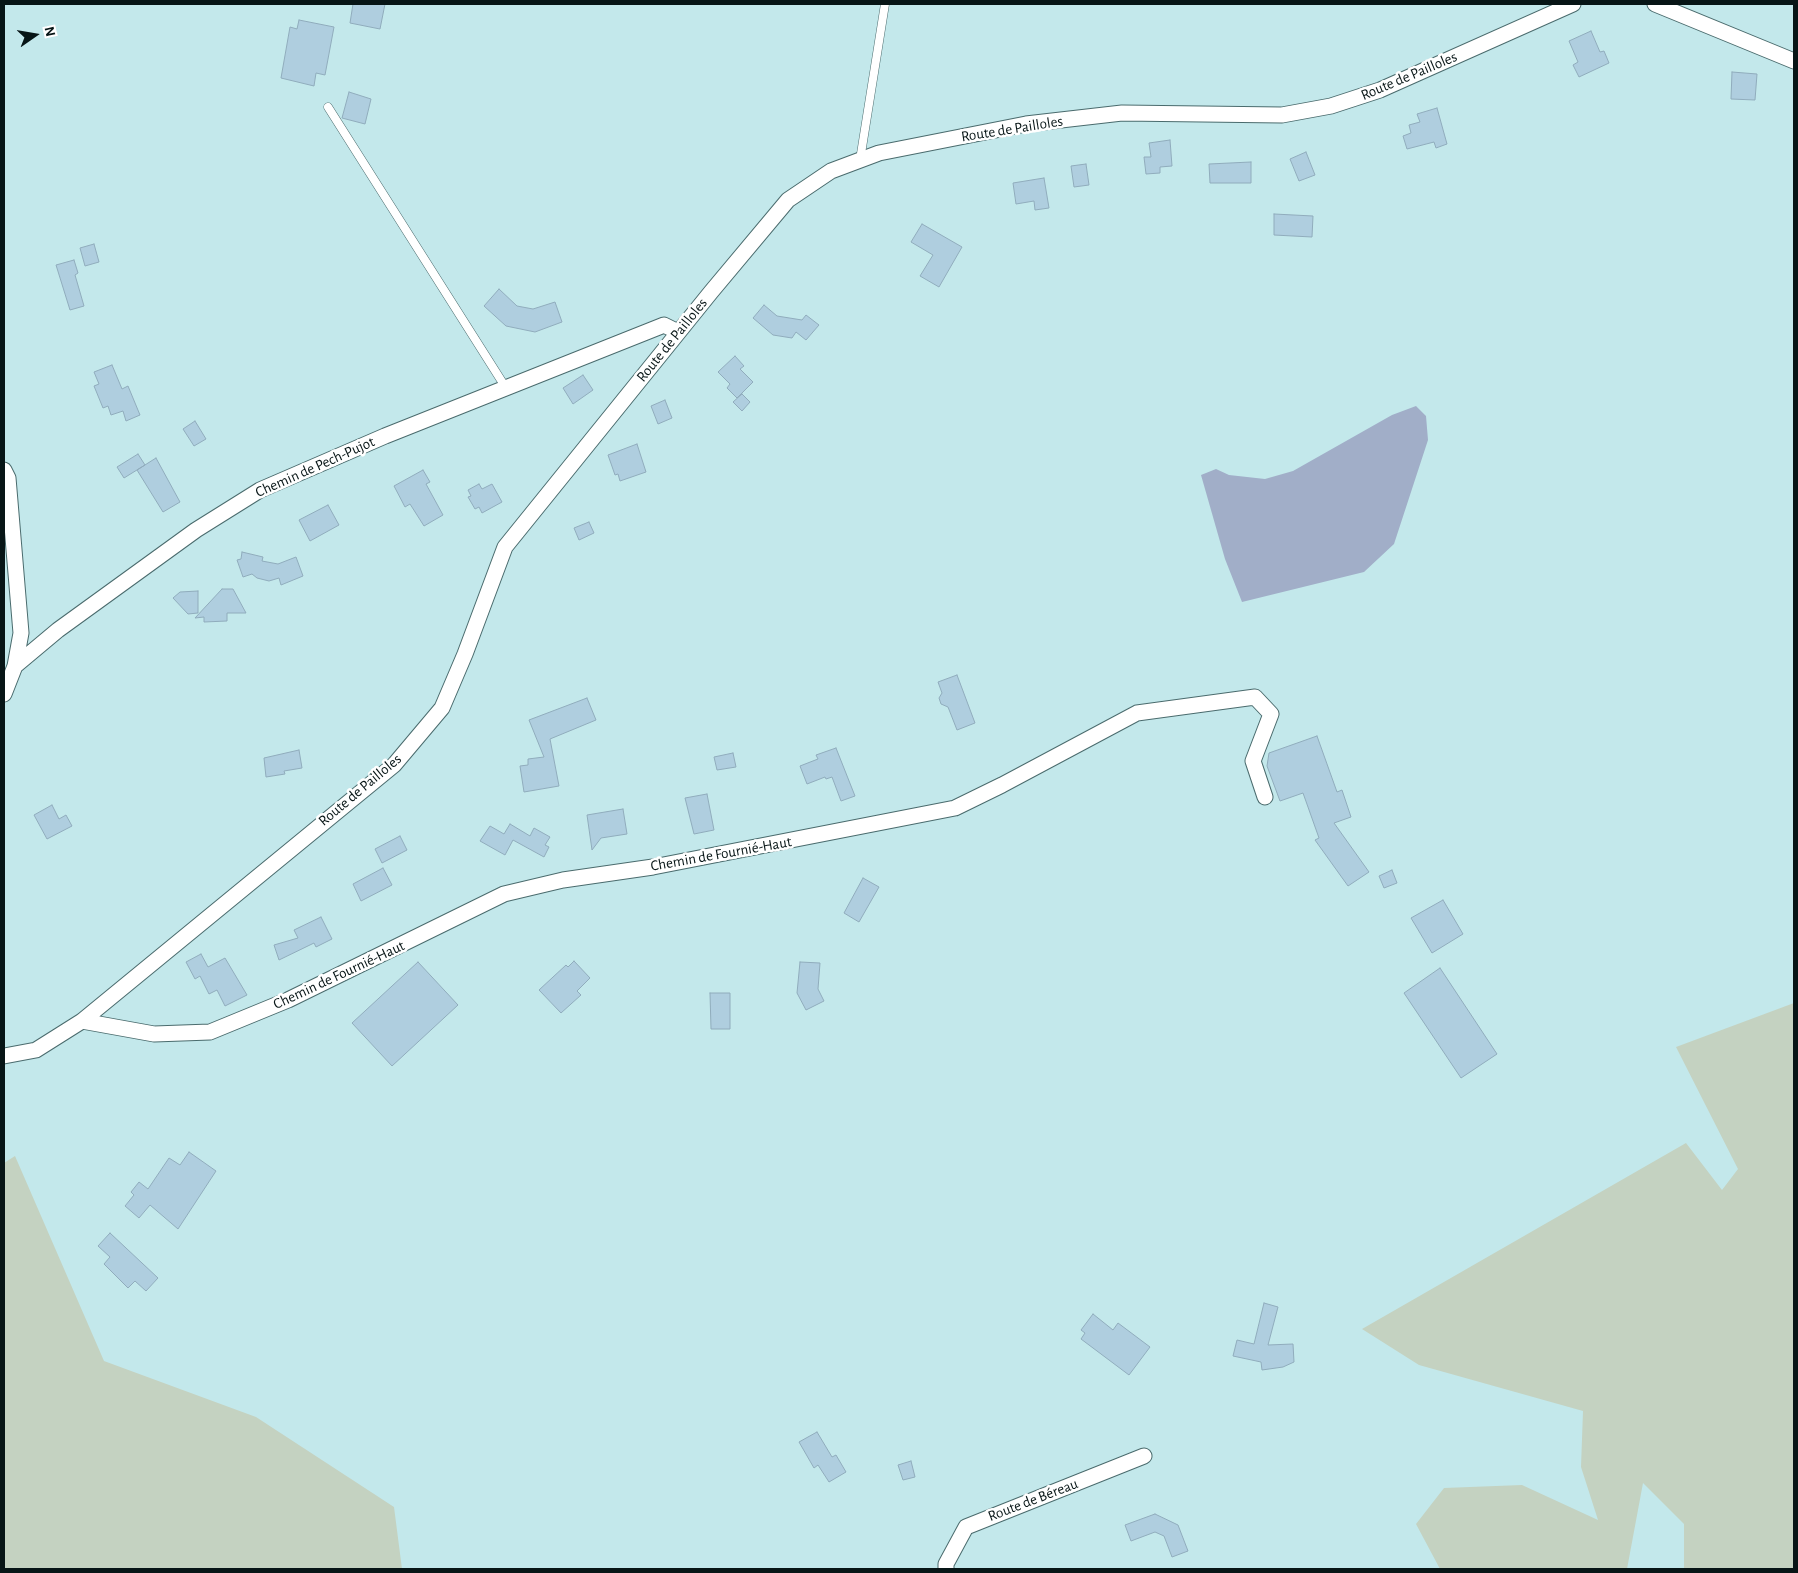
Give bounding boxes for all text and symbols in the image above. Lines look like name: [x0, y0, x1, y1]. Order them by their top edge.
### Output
north arrow: [10, 10, 60, 60]
text: N: [42, 25, 58, 38]
street label: Route de Pailloles: [1358, 48, 1460, 104]
street label: Route de Pailloles: [960, 112, 1064, 146]
street label: Route de Pailloles: [633, 294, 711, 386]
street label: Chemin de Pech-Pujot: [253, 433, 377, 501]
street label: Route de Pailloles: [315, 750, 405, 830]
street label: Chemin de Fournié-Haut: [649, 833, 793, 875]
street label: Chemin de Fournié-Haut: [270, 937, 408, 1013]
street label: Route de Béreau: [985, 1475, 1081, 1525]

